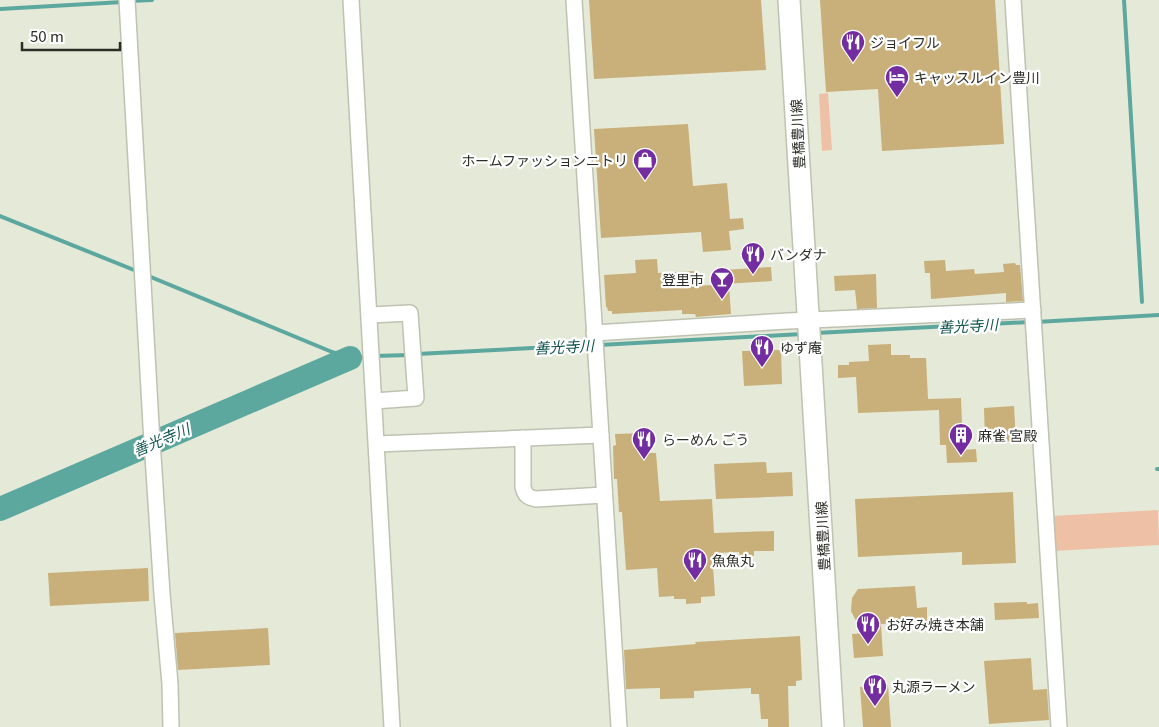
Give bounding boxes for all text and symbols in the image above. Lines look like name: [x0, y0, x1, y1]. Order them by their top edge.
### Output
scale bar: [22, 20, 120, 52]
text: 50 m: [30, 25, 64, 46]
restaurant icon: ジョイフル: [840, 29, 866, 63]
place label: ジョイフル: [870, 32, 940, 52]
hotel icon: キャッスルイン豊川: [884, 64, 910, 98]
place label: キャッスルイン豊川: [914, 67, 1040, 87]
street label: 豊橋豊川線: [785, 99, 809, 169]
shop icon: ホームファッションニトリ: [632, 147, 658, 181]
place label: ホームファッションニトリ: [461, 150, 628, 170]
restaurant icon: バンダナ: [740, 241, 766, 275]
place label: バンダナ: [770, 244, 827, 264]
bar icon: 登里市: [709, 266, 735, 300]
place label: 登里市: [662, 269, 704, 289]
water label: 善光寺川: [937, 313, 1000, 337]
water label: 善光寺川: [533, 334, 596, 358]
restaurant icon: ゆず庵: [749, 334, 775, 368]
place label: ゆず庵: [780, 337, 822, 357]
water label: 善光寺川: [129, 417, 195, 460]
building icon: 麻雀 宮殿: [948, 422, 974, 456]
place label: 麻雀 宮殿: [978, 425, 1037, 445]
restaurant icon: らーめん ごう: [631, 426, 657, 460]
place label: らーめん ごう: [662, 429, 749, 449]
street label: 豊橋豊川線: [810, 501, 834, 571]
restaurant icon: 魚魚丸: [682, 547, 708, 581]
place label: 魚魚丸: [712, 550, 754, 570]
restaurant icon: お好み焼き本舗: [855, 611, 881, 645]
place label: お好み焼き本舗: [886, 614, 984, 634]
restaurant icon: 丸源ラーメン: [862, 673, 888, 707]
place label: 丸源ラーメン: [892, 676, 975, 696]

